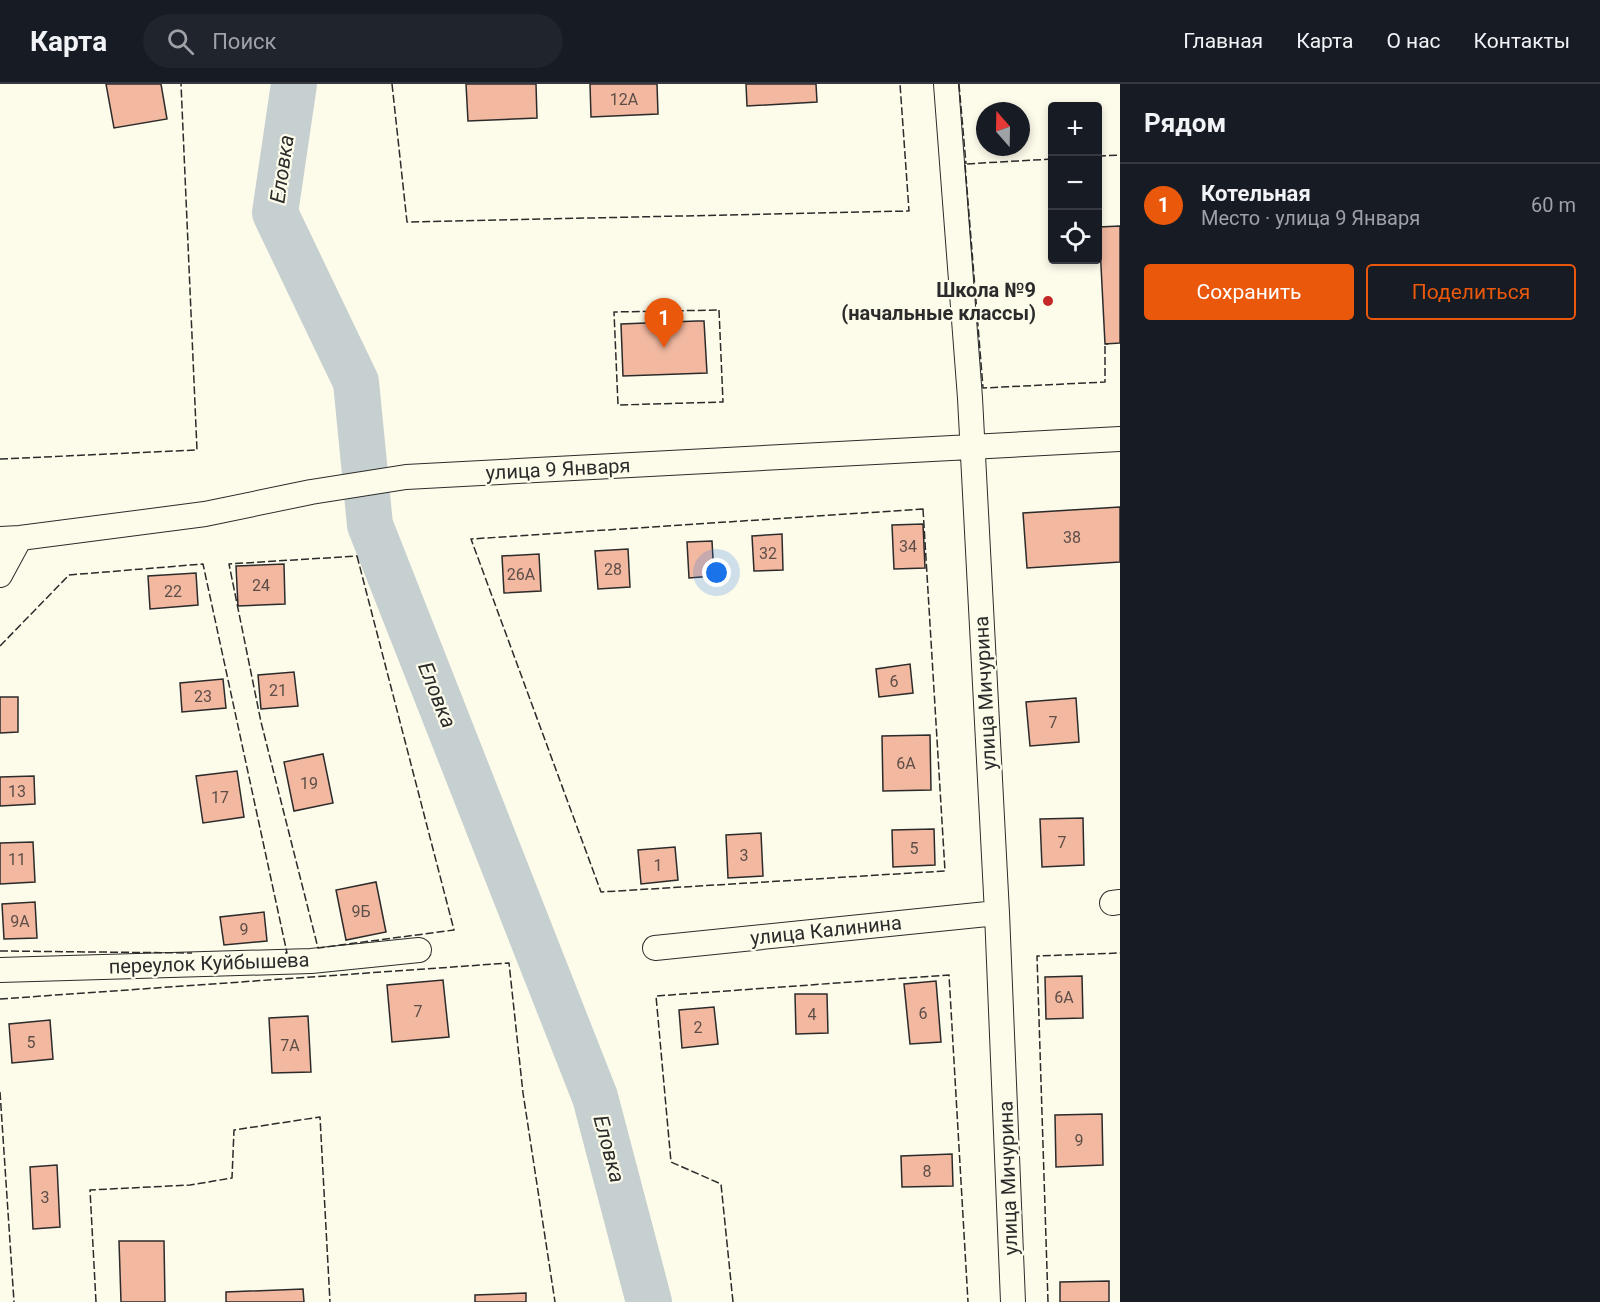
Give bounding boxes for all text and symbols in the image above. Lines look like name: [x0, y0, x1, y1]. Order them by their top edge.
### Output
search box: [143, 14, 563, 68]
text: Карта: [30, 25, 107, 58]
icon: search: [164, 25, 197, 58]
text: Поиск: [212, 29, 277, 54]
text: Главная: [1183, 29, 1263, 53]
text: Карта: [1296, 29, 1353, 53]
text: О нас: [1386, 29, 1441, 53]
text: Контакты: [1474, 29, 1570, 53]
house number: 12А: [610, 90, 639, 109]
north arrow: [976, 102, 1030, 156]
map controls: [1048, 102, 1102, 264]
button: +: [1048, 102, 1102, 156]
text: Рядом: [1144, 108, 1226, 138]
water label: Еловка: [265, 133, 299, 205]
button: −: [1048, 156, 1102, 210]
text: Котельная: [1201, 181, 1311, 206]
text: 1: [1158, 193, 1169, 217]
text: 60 m: [1531, 193, 1576, 217]
text: Место · улица 9 Января: [1201, 206, 1420, 230]
button: locate: [1048, 210, 1102, 264]
button: Сохранить: [1144, 264, 1354, 320]
button: Поделиться: [1366, 264, 1576, 320]
place label: Школа №9 (начальные классы): [841, 278, 1036, 325]
marker: Школа №9 (начальные классы): [1041, 294, 1055, 308]
pin: 1: [644, 298, 684, 348]
street label: улица 9 Января: [485, 453, 631, 485]
house number: 38: [1063, 528, 1081, 547]
house number: 34: [899, 537, 917, 556]
house number: 32: [759, 544, 777, 563]
your location: [702, 558, 731, 587]
house number: 28: [604, 560, 622, 579]
house number: 26А: [507, 565, 536, 584]
house number: 24: [252, 576, 270, 595]
house number: 22: [164, 582, 182, 601]
street label: улица Мичурина: [969, 615, 1001, 771]
water label: Еловка: [413, 659, 461, 731]
house number: 6: [890, 672, 899, 691]
house number: 21: [269, 681, 287, 700]
house number: 23: [194, 687, 212, 706]
house number: 7: [1049, 713, 1058, 732]
house number: 6А: [896, 754, 916, 773]
house number: 19: [300, 774, 318, 793]
house number: 13: [8, 782, 26, 801]
house number: 17: [211, 788, 229, 807]
house number: 7: [1058, 833, 1067, 852]
house number: 5: [910, 839, 919, 858]
house number: 3: [740, 846, 749, 865]
house number: 11: [8, 850, 26, 869]
house number: 1: [654, 856, 663, 875]
house number: 9Б: [351, 902, 371, 921]
street label: улица Калинина: [749, 910, 903, 950]
house number: 9А: [10, 912, 30, 931]
house number: 9: [240, 920, 249, 939]
street label: переулок Куйбышева: [108, 948, 310, 978]
house number: 6А: [1054, 988, 1074, 1007]
house number: 7: [414, 1002, 423, 1021]
house number: 6: [919, 1004, 928, 1023]
house number: 4: [808, 1005, 817, 1024]
house number: 2: [694, 1018, 703, 1037]
house number: 5: [27, 1033, 36, 1052]
house number: 7А: [280, 1036, 300, 1055]
street label: улица Мичурина: [993, 1100, 1023, 1256]
water label: Еловка: [589, 1113, 629, 1185]
house number: 9: [1075, 1131, 1084, 1150]
house number: 8: [923, 1162, 932, 1181]
house number: 3: [41, 1188, 50, 1207]

